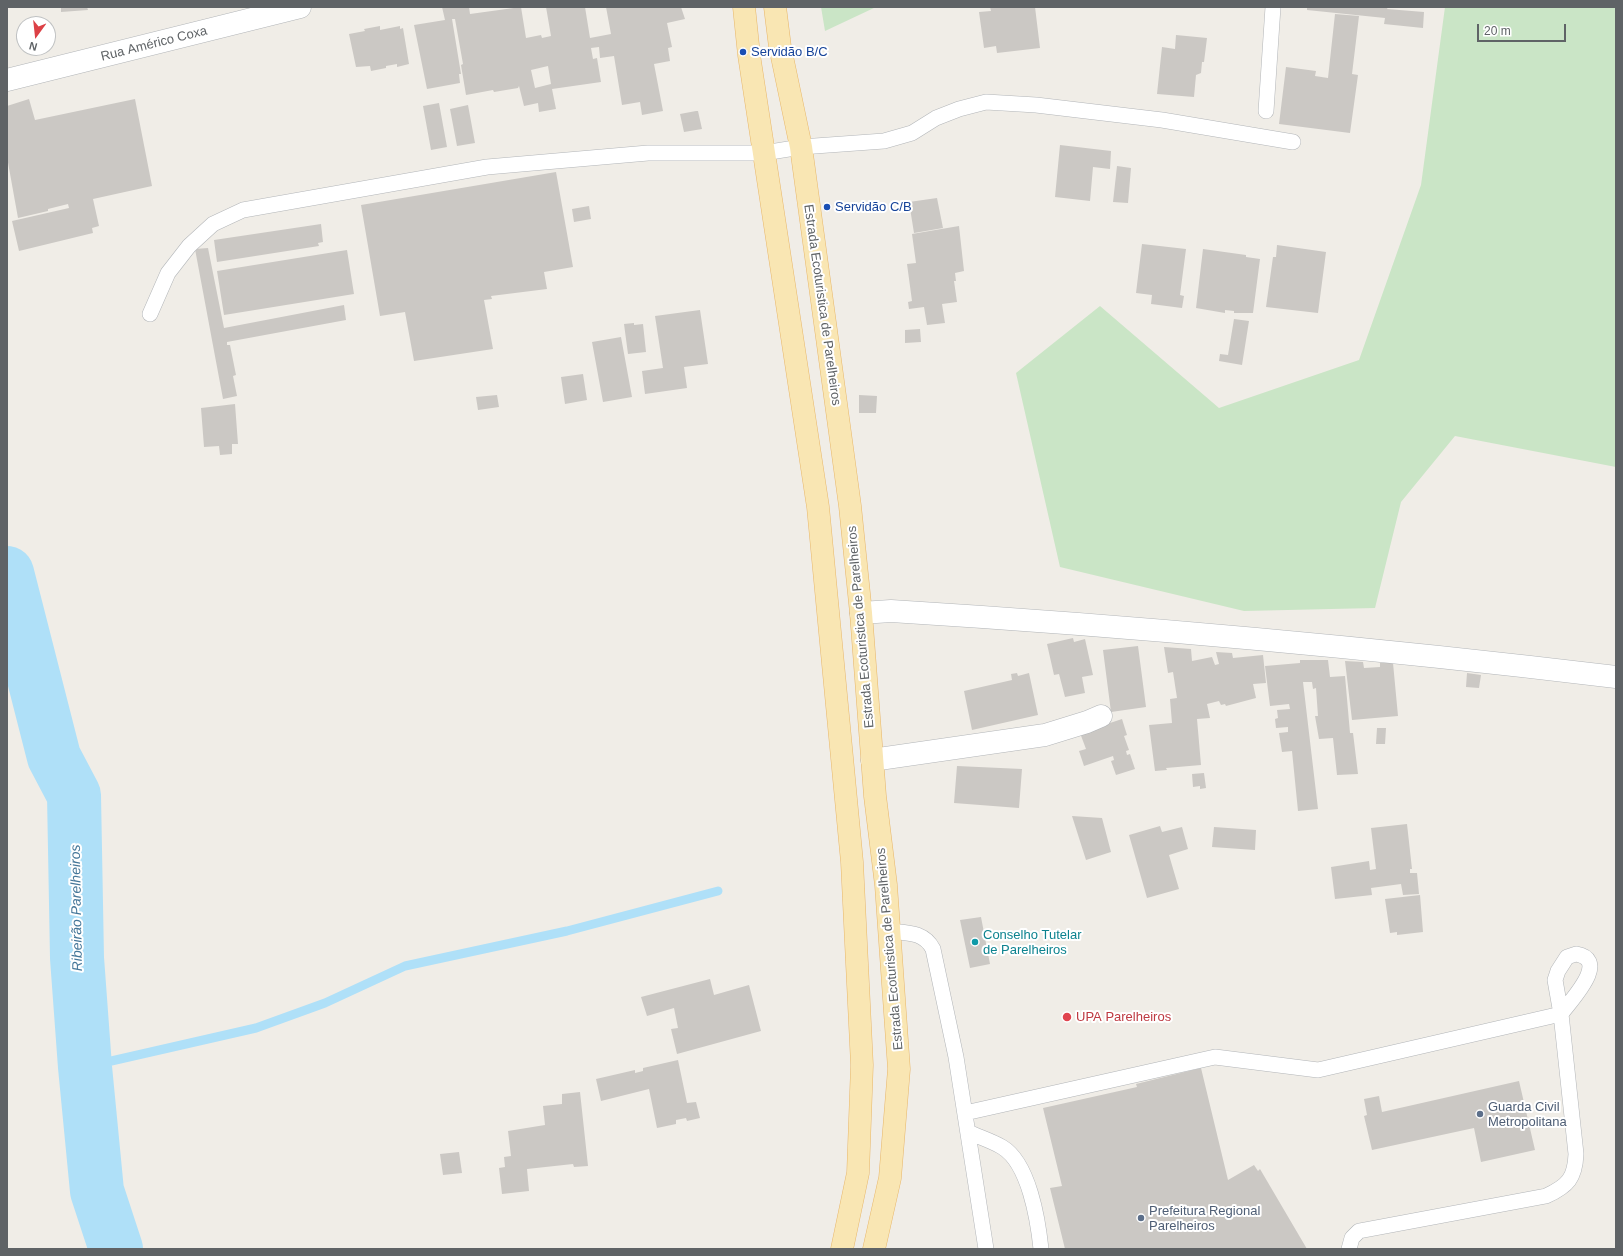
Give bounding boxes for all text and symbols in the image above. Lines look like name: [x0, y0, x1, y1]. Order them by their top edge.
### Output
north arrow: [16, 16, 56, 56]
scale bar: [1479, 16, 1568, 42]
street label: Rua Américo Coxa: [99, 23, 209, 65]
text: 20 m: [1484, 24, 1511, 38]
text: N: [28, 40, 39, 53]
place label: Servidão B/C: [751, 44, 828, 60]
marker: Servidão B/C: [738, 47, 748, 57]
place label: Servidão C/B: [835, 199, 912, 215]
marker: Servidão C/B: [822, 202, 832, 212]
street label: Estrada Ecoturistica de Parelheiros: [800, 203, 844, 407]
street label: Estrada Ecoturistica de Parelheiros: [844, 525, 878, 729]
water label: Ribeirão Parelheiros: [67, 844, 87, 972]
street label: Estrada Ecoturistica de Parelheiros: [873, 847, 907, 1051]
place label: Conselho Tutelar de Parelheiros: [983, 927, 1082, 958]
marker: Conselho Tutelar de Parelheiros: [970, 937, 980, 947]
place label: UPA Parelheiros: [1076, 1009, 1171, 1025]
marker: UPA Parelheiros: [1061, 1011, 1073, 1023]
place label: Guarda Civil Metropolitana: [1488, 1099, 1567, 1130]
marker: Guarda Civil Metropolitana: [1475, 1109, 1485, 1119]
place label: Prefeitura Regional Parelheiros: [1149, 1203, 1260, 1234]
marker: Prefeitura Regional Parelheiros: [1136, 1213, 1146, 1223]

